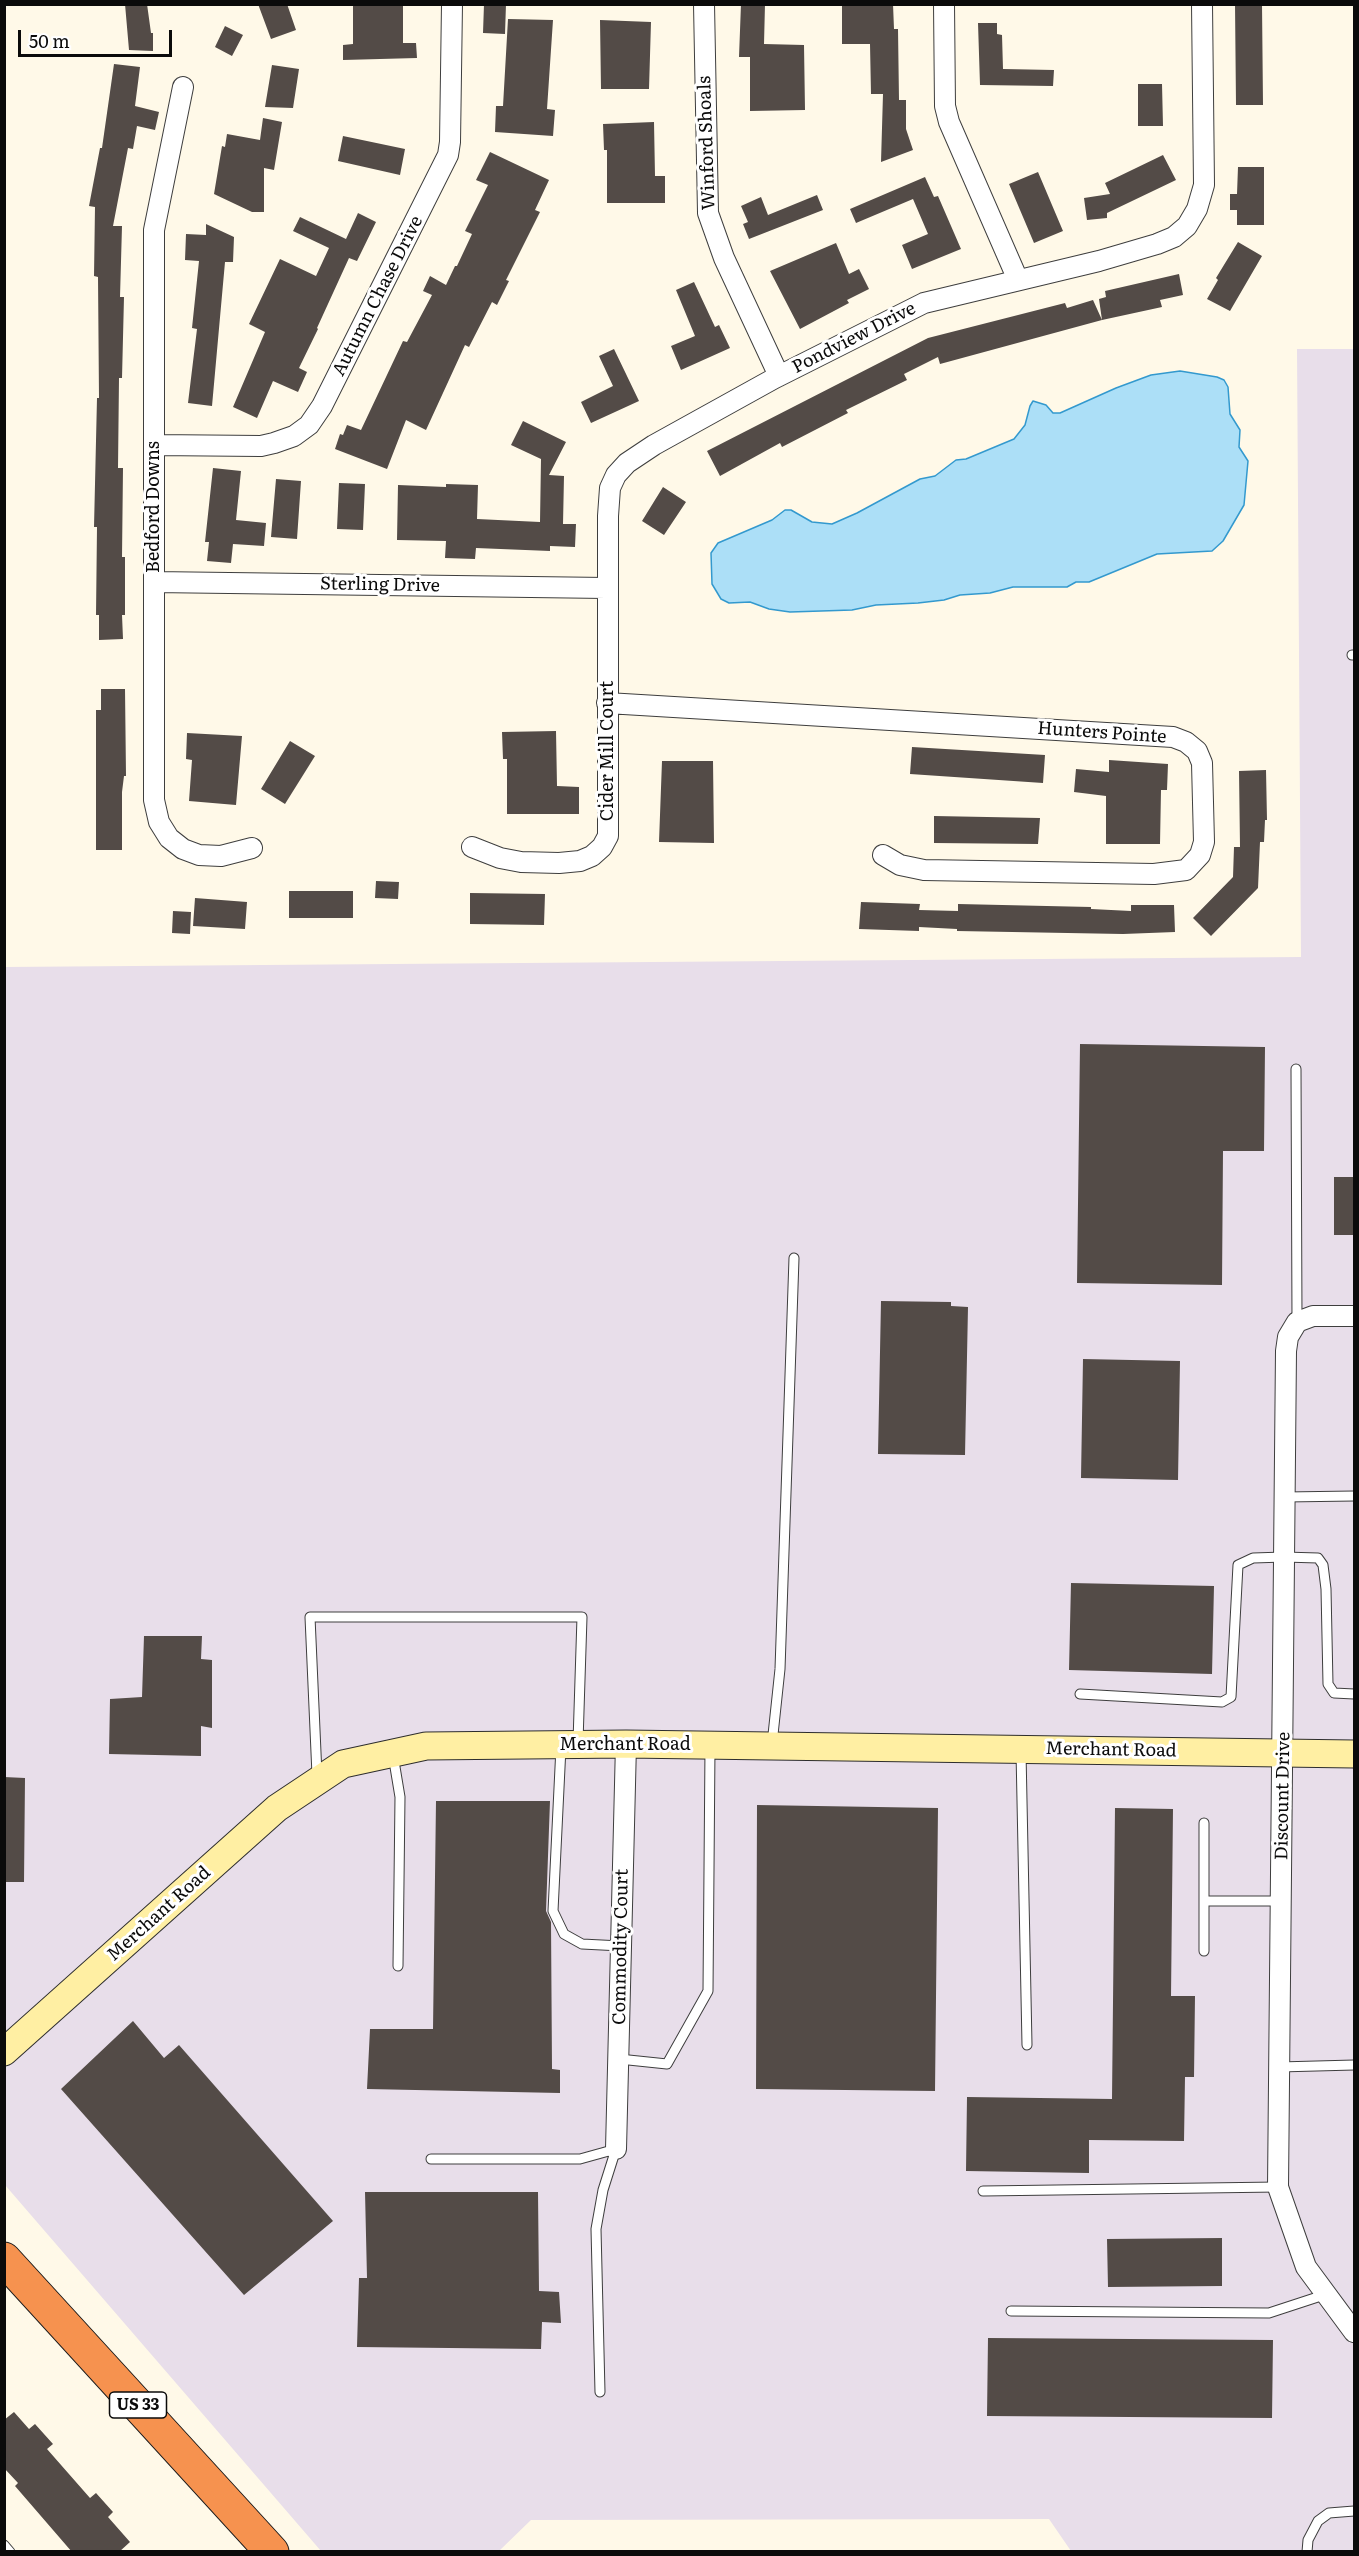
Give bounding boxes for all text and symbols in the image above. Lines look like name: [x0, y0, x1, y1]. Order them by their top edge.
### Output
scale bar: [21, 18, 176, 56]
text: 50 m: [29, 27, 70, 54]
street label: Winford Shoals: [694, 76, 720, 210]
street label: Autumn Chase Drive: [328, 212, 428, 380]
street label: Pondview Drive: [789, 298, 919, 378]
street label: Bedford Downs: [143, 441, 165, 573]
street label: Sterling Drive: [320, 573, 440, 597]
street label: Cider Mill Court: [597, 681, 619, 821]
street label: Hunters Pointe: [1037, 718, 1167, 748]
street label: Discount Drive: [1271, 1732, 1295, 1860]
street label: Merchant Road: [559, 1734, 691, 1756]
street label: Merchant Road: [1045, 1738, 1177, 1762]
street label: Merchant Road: [103, 1862, 215, 1966]
street label: Commodity Court: [609, 1869, 633, 2025]
road number: US 33: [110, 2392, 166, 2418]

